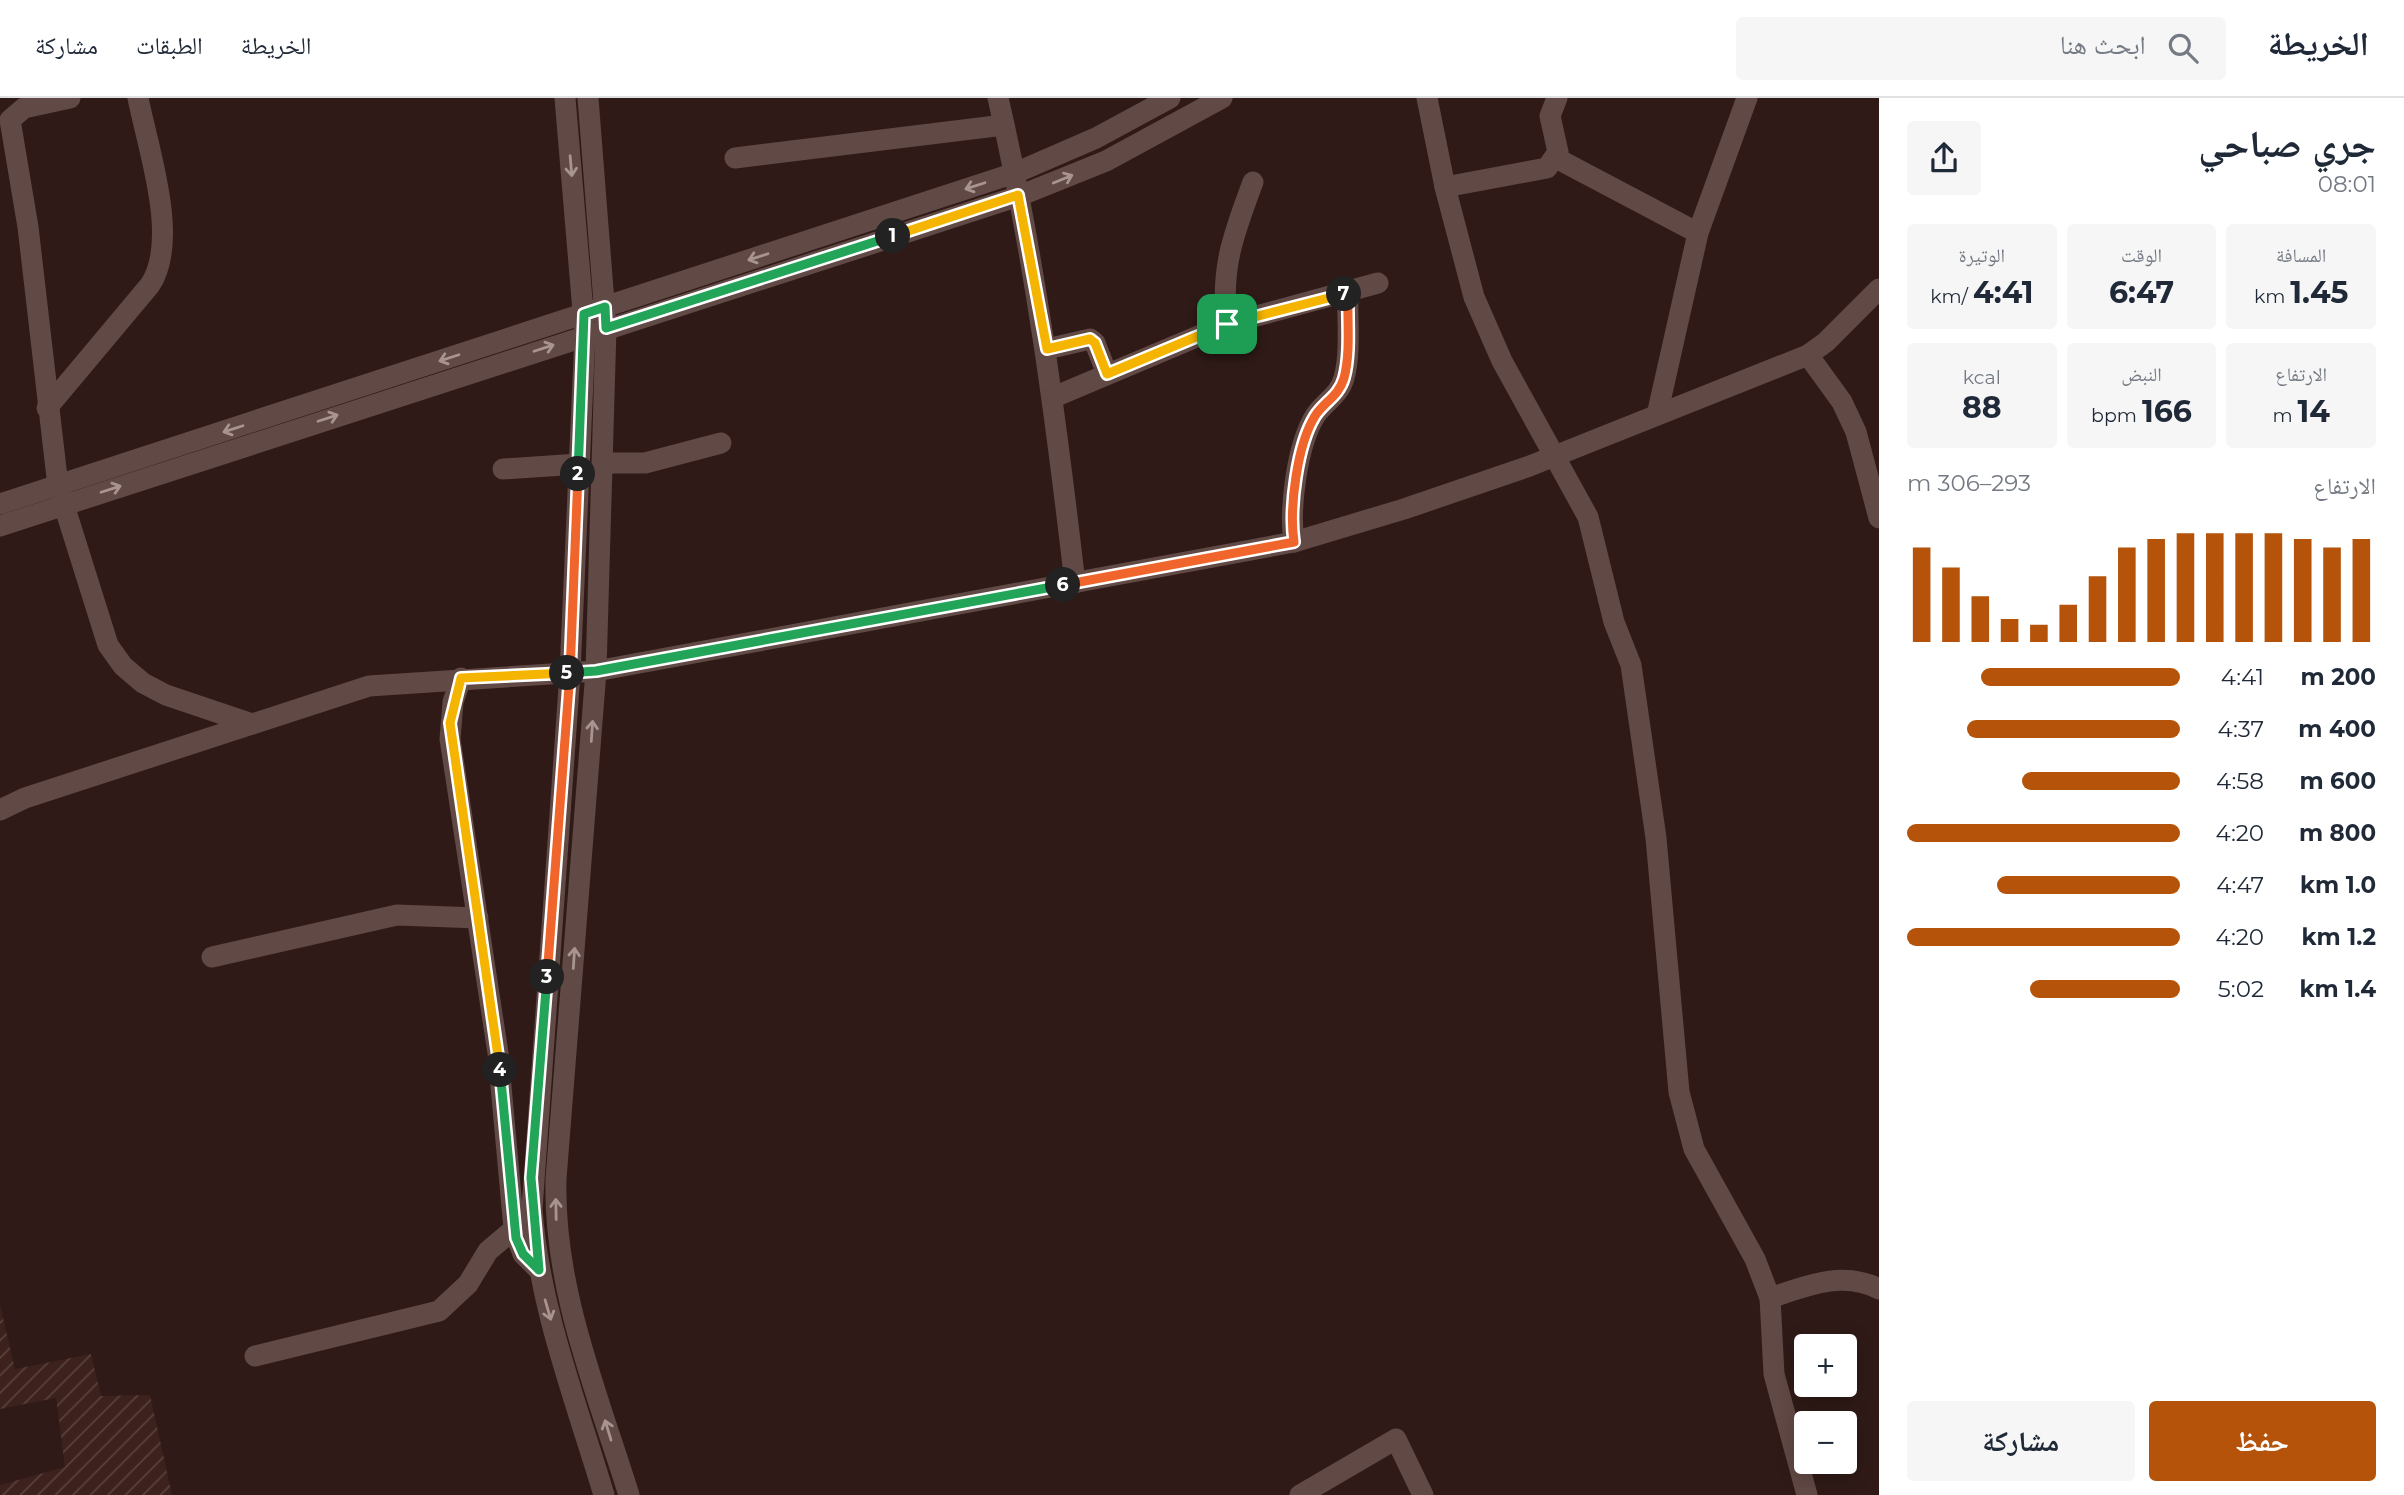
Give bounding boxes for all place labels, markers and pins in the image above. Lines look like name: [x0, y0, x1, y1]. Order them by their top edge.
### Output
pin: 1: [876, 218, 910, 254]
pin: 7: [1326, 276, 1362, 312]
pin: [1197, 294, 1257, 354]
pin: 2: [560, 456, 596, 492]
pin: 6: [1046, 568, 1080, 602]
pin: 5: [550, 656, 584, 690]
pin: 3: [530, 960, 564, 994]
pin: 4: [482, 1052, 518, 1088]

